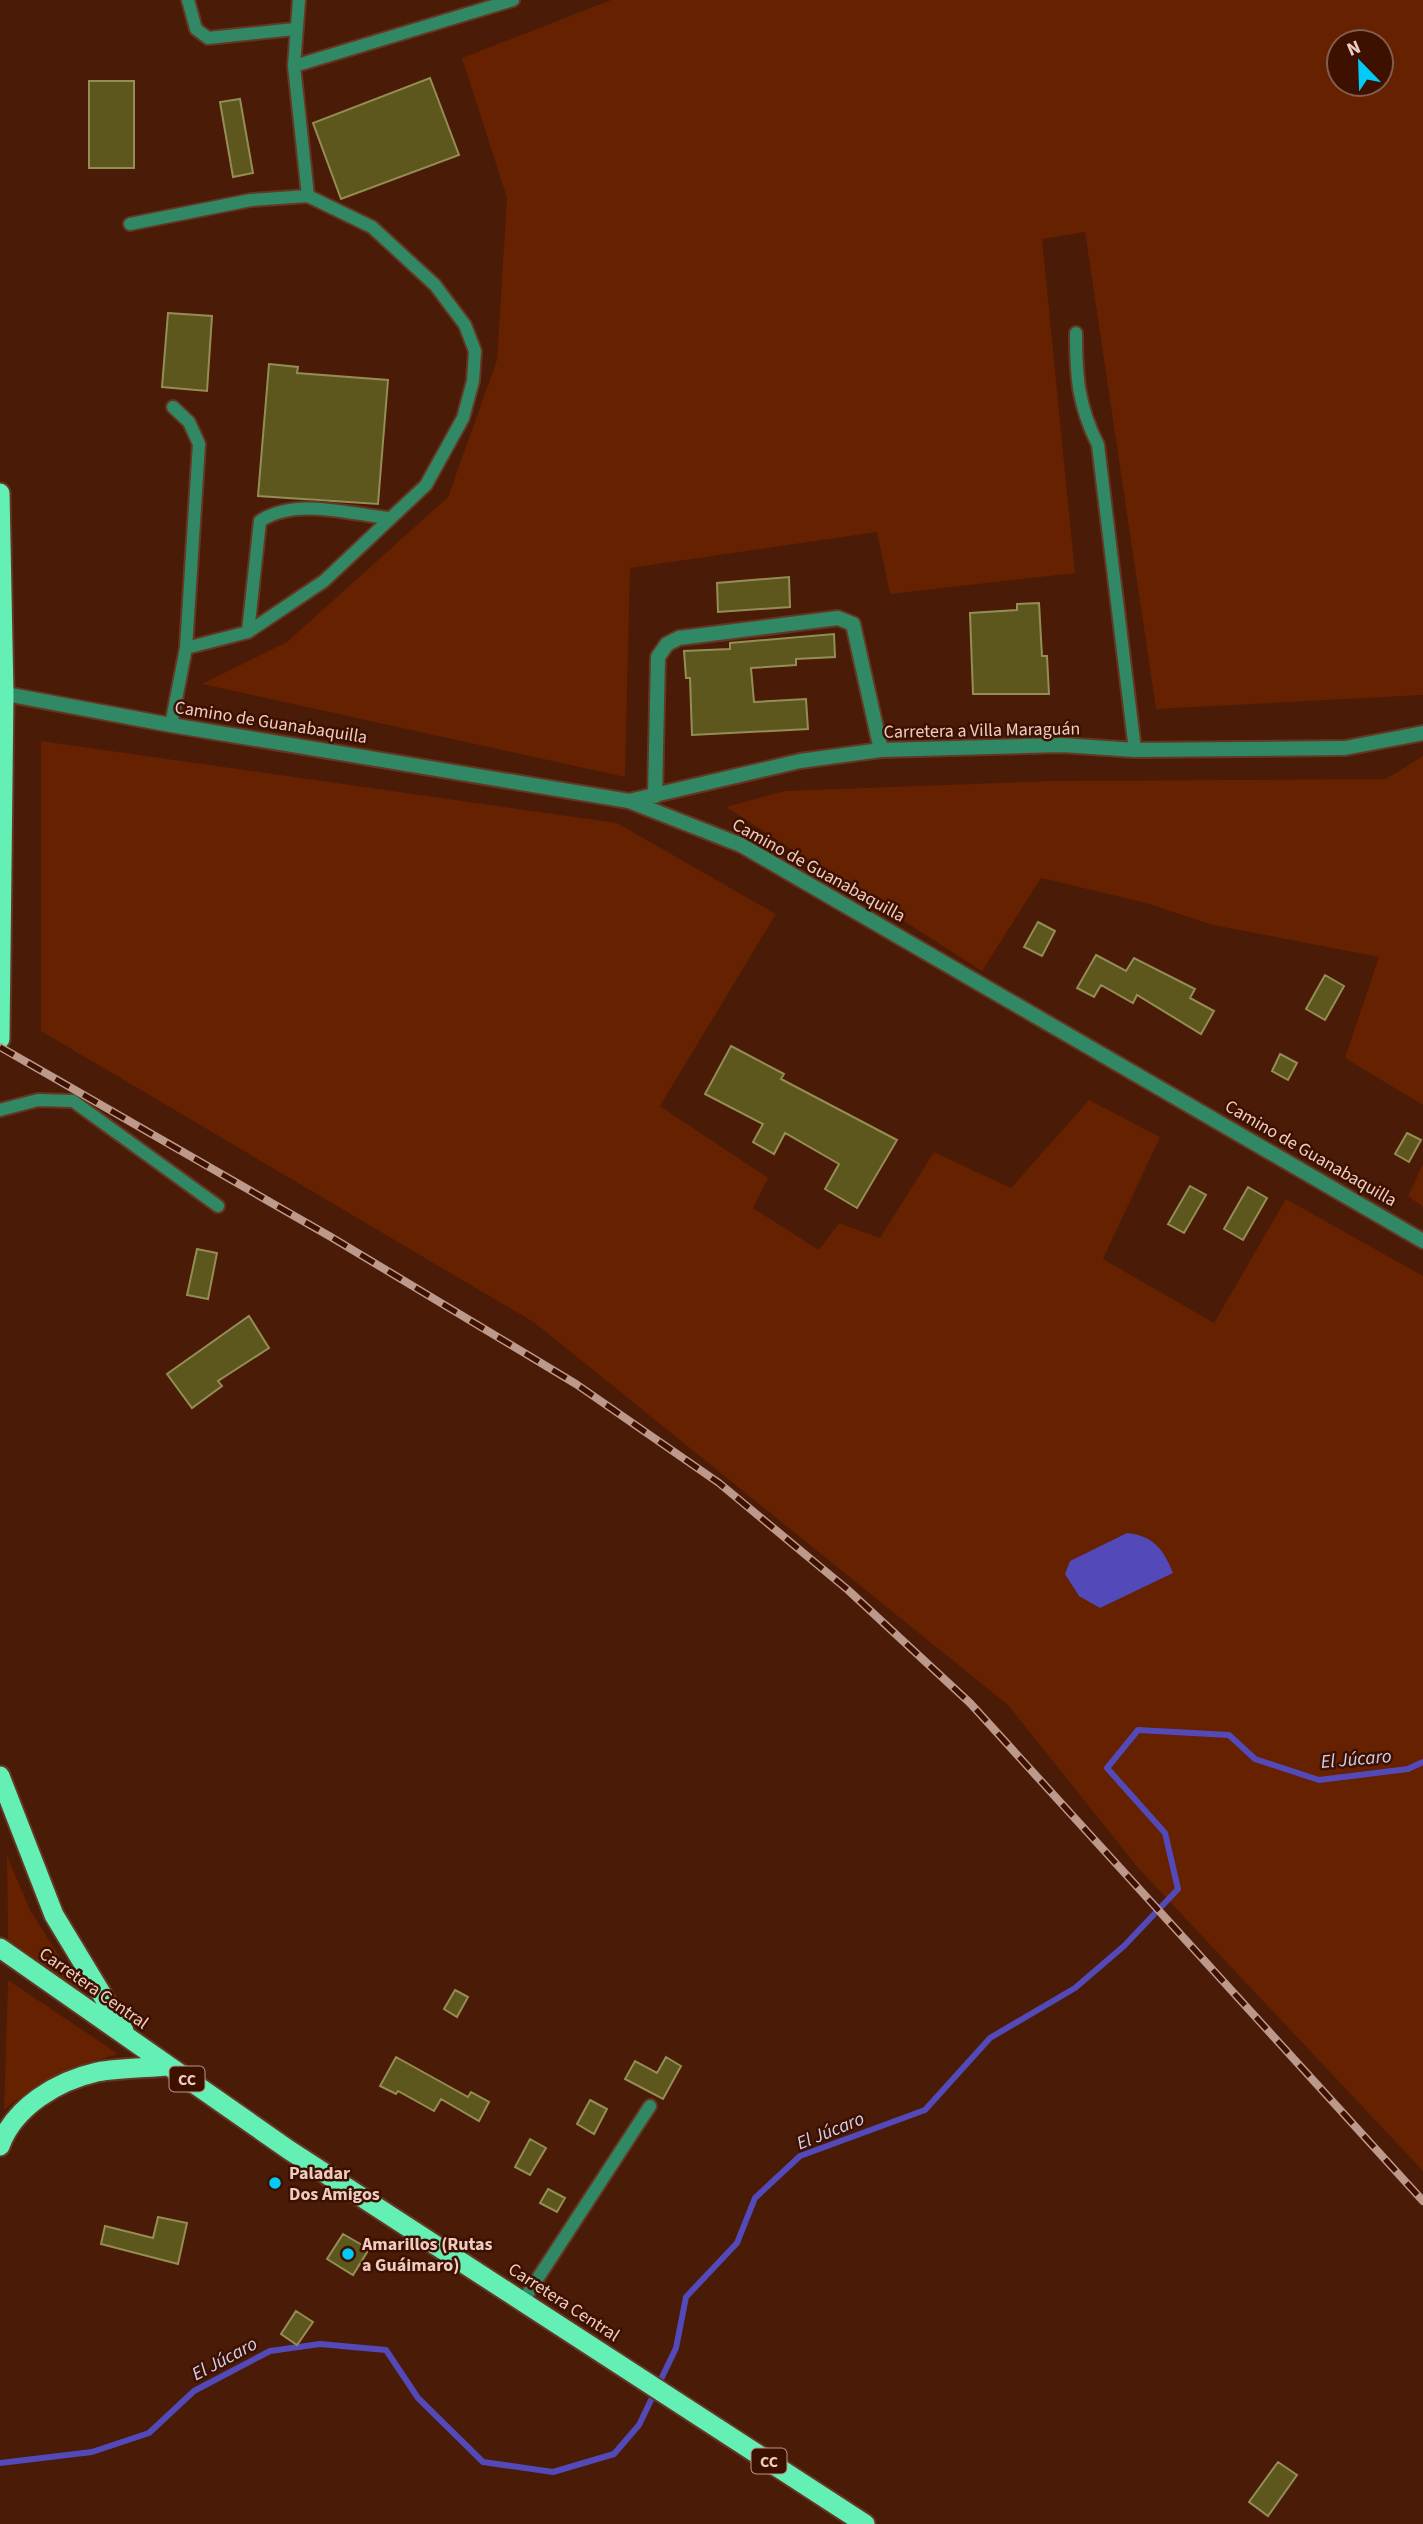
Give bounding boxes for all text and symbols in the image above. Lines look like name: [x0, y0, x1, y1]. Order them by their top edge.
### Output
north arrow: [1325, 28, 1395, 98]
text: N: [1343, 34, 1365, 64]
street label: Camino de Guanabaquilla: [173, 695, 369, 750]
street label: Carretera a Villa Maraguán: [883, 716, 1081, 745]
street label: Camino de Guanabaquilla: [728, 812, 910, 929]
street label: Camino de Guanabaquilla: [1220, 1094, 1401, 1213]
water label: El Júcaro: [1320, 1743, 1393, 1776]
street label: Carretera Central: [34, 1941, 153, 2035]
road number: CC: [170, 2066, 204, 2092]
water label: El Júcaro: [793, 2106, 869, 2157]
place label: Paladar Dos Amigos: [289, 2161, 380, 2207]
marker: Paladar Dos Amigos: [267, 2175, 283, 2191]
place label: Amarillos (Rutas a Guáimaro): [361, 2232, 493, 2278]
marker: Amarillos (Rutas a Guáimaro): [340, 2246, 356, 2262]
street label: Carretera Central: [503, 2257, 624, 2348]
water label: El Júcaro: [187, 2331, 263, 2388]
road number: CC: [752, 2448, 786, 2474]

